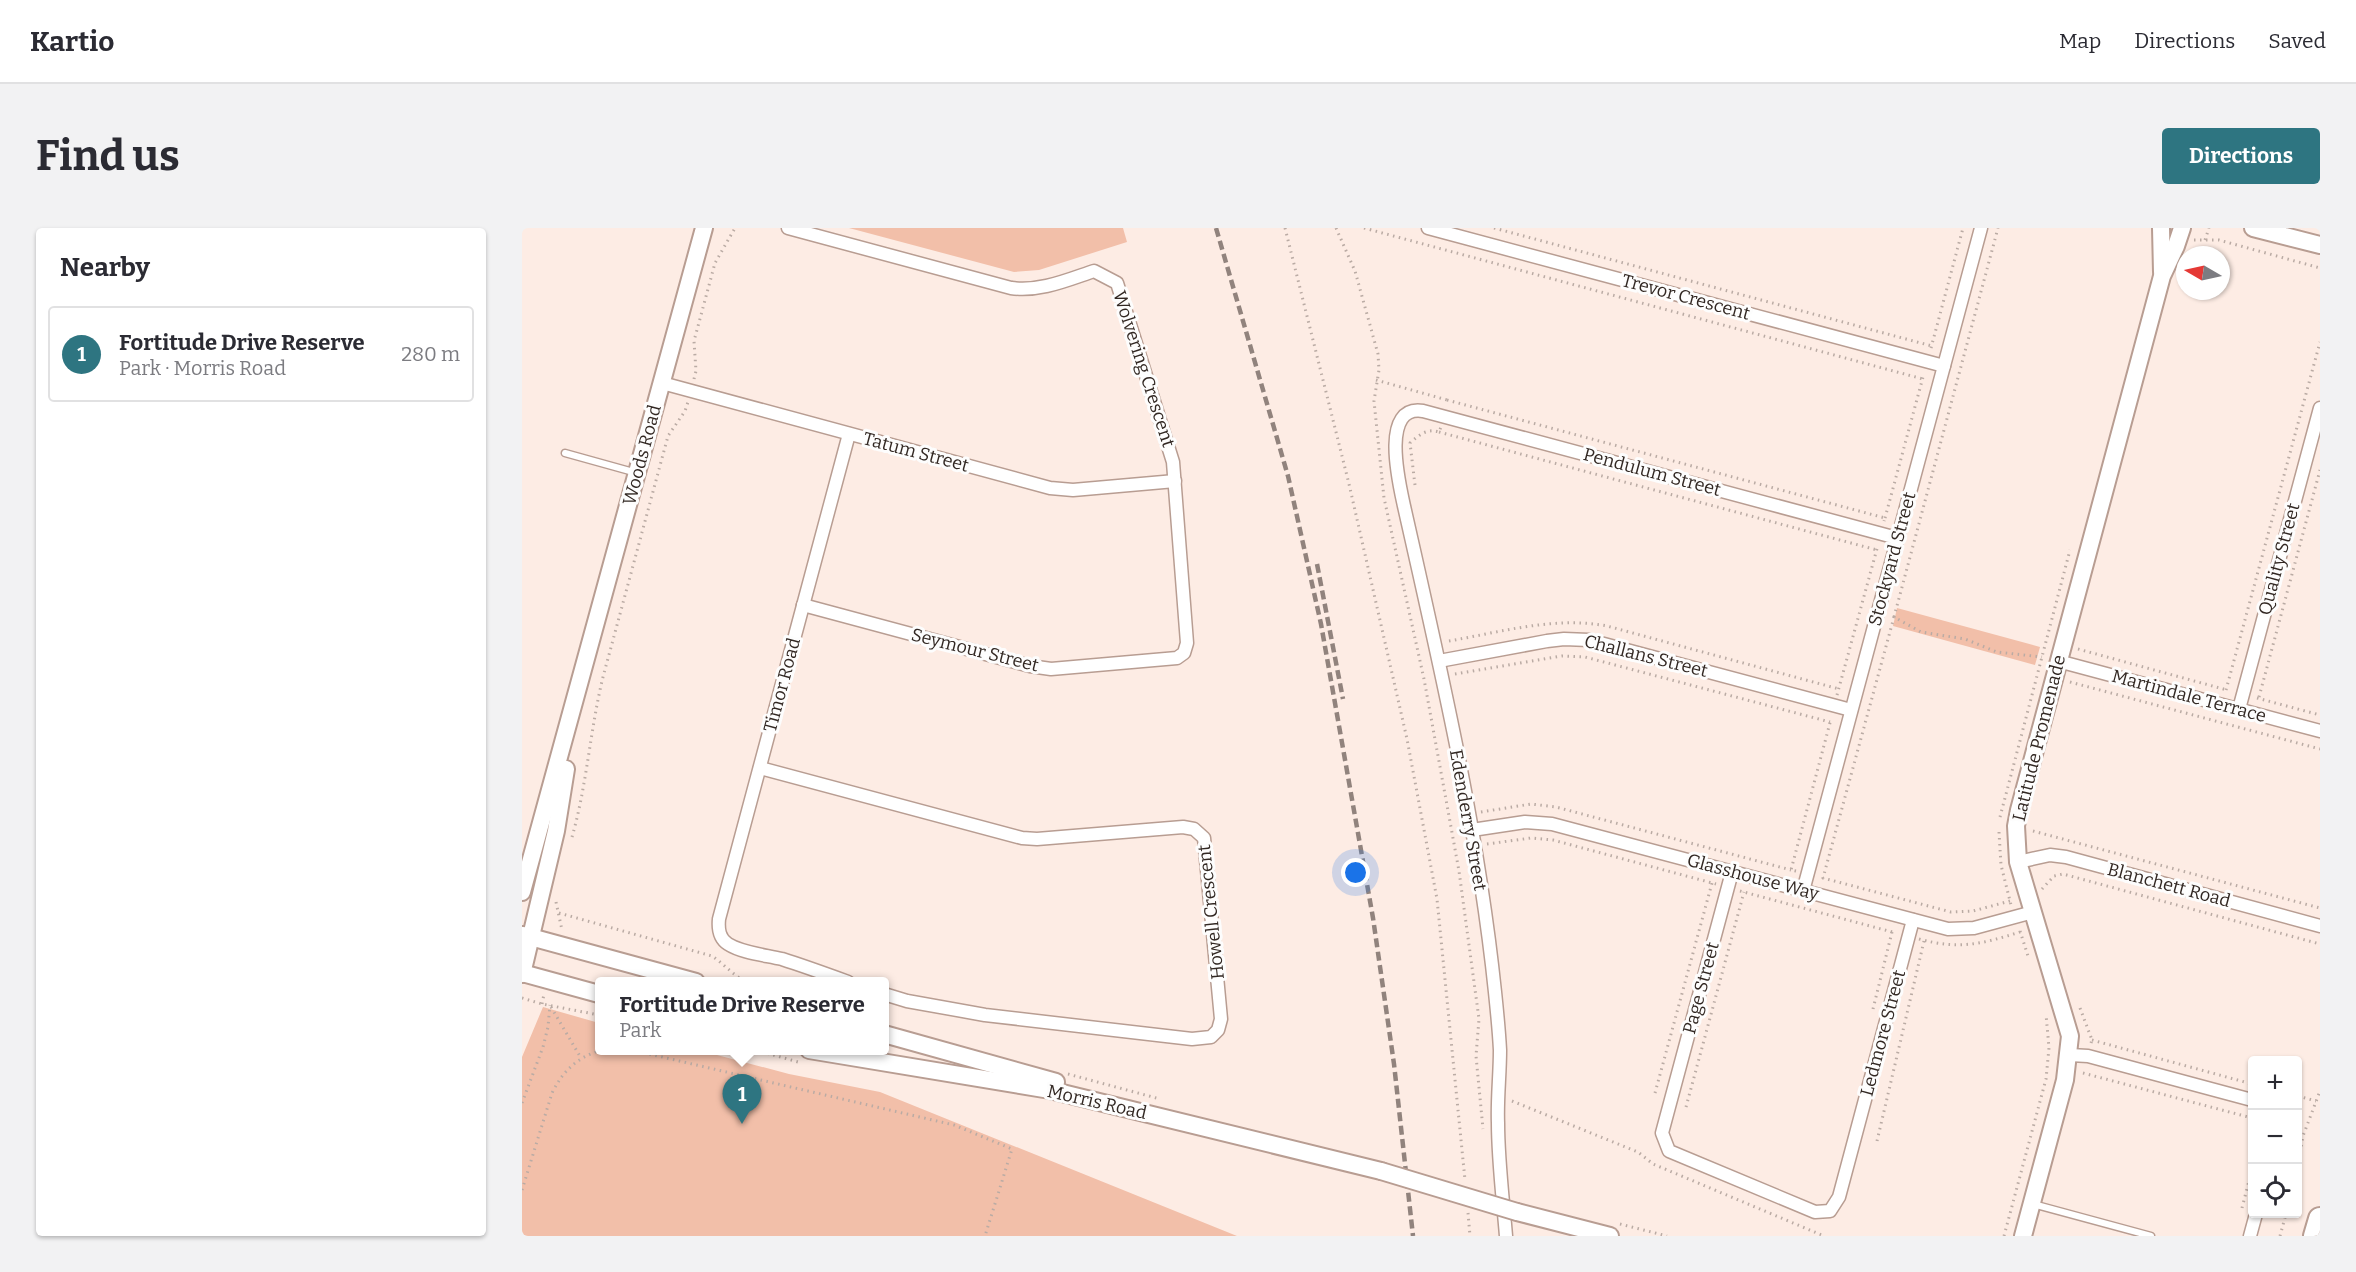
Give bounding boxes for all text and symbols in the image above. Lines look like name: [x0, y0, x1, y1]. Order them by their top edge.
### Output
text: Kartio: [30, 25, 114, 58]
text: Map: [2059, 28, 2101, 54]
text: Directions: [2134, 28, 2235, 54]
text: Saved: [2268, 28, 2326, 54]
button: Directions: [2162, 128, 2320, 184]
text: Find us: [36, 131, 180, 181]
north arrow: [2176, 246, 2230, 300]
text: Nearby: [60, 252, 150, 283]
street label: Trevor Crescent: [1619, 269, 1753, 325]
street label: Wolvering Crescent: [1108, 288, 1180, 450]
text: Fortitude Drive Reserve: [119, 329, 365, 356]
text: 1: [77, 342, 86, 366]
text: 280 m: [401, 342, 460, 366]
text: Park · Morris Road: [119, 356, 286, 380]
street label: Woods Road: [618, 402, 666, 508]
street label: Tatum Street: [861, 427, 972, 477]
street label: Pendulum Street: [1581, 443, 1724, 501]
street label: Stockyard Street: [1864, 489, 1921, 628]
street label: Quality Street: [2253, 500, 2305, 618]
street label: Seymour Street: [909, 624, 1041, 677]
street label: Challans Street: [1582, 630, 1711, 682]
street label: Timor Road: [759, 635, 805, 735]
street label: Latitude Promenade: [2008, 653, 2070, 823]
street label: Martindale Terrace: [2109, 665, 2269, 727]
street label: Edenderry Street: [1445, 748, 1491, 893]
street label: Howell Crescent: [1193, 843, 1229, 981]
street label: Glasshouse Way: [1685, 849, 1822, 905]
your location: [1341, 858, 1370, 887]
street label: Blanchett Road: [2105, 858, 2233, 912]
street label: Page Street: [1678, 939, 1724, 1036]
street label: Ledmore Street: [1856, 967, 1911, 1098]
popup: [595, 977, 889, 1055]
text: Fortitude Drive Reserve: [619, 991, 865, 1018]
text: Park: [619, 1018, 661, 1042]
map controls: [2248, 1056, 2302, 1218]
button: +: [2248, 1056, 2302, 1110]
pin: 1: [722, 1074, 762, 1124]
street label: Morris Road: [1045, 1080, 1149, 1124]
button: −: [2248, 1110, 2302, 1164]
button: locate: [2248, 1164, 2302, 1218]

